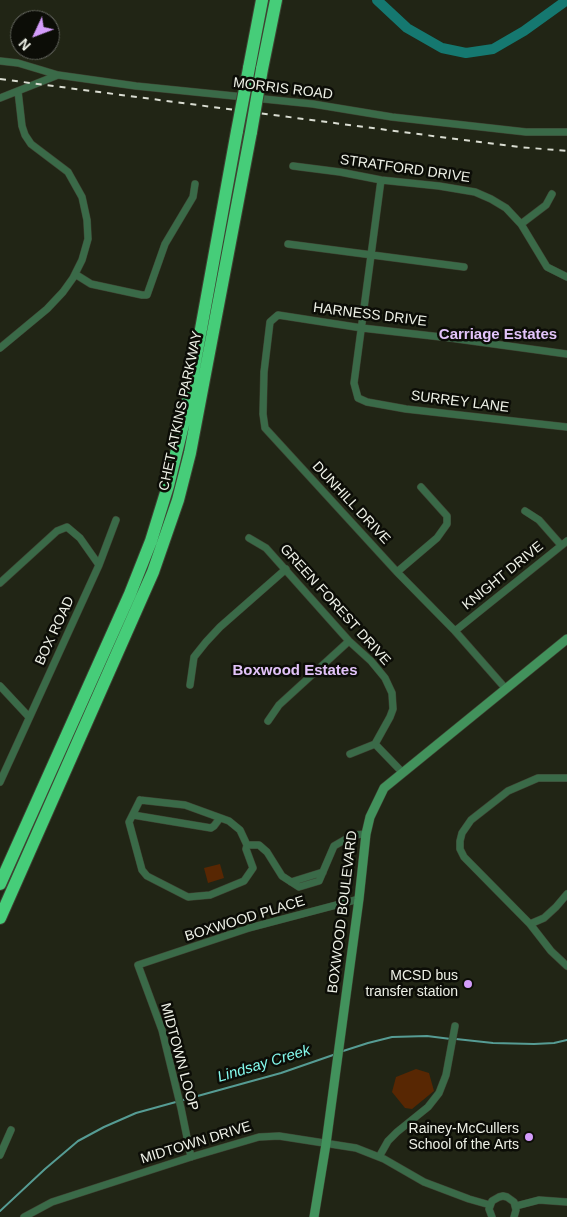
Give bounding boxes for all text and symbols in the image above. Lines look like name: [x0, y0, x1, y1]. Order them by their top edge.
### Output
north arrow: [10, 10, 60, 60]
text: N: [15, 35, 34, 54]
street label: MORRIS ROAD: [232, 75, 334, 103]
street label: STRATFORD DRIVE: [339, 152, 471, 186]
street label: HARNESS DRIVE: [312, 300, 428, 330]
district label: Carriage Estates: [439, 326, 557, 344]
street label: CHET ATKINS PARKWAY: [156, 330, 206, 492]
street label: SURREY LANE: [410, 388, 510, 416]
street label: DUNHILL DRIVE: [309, 458, 393, 548]
street label: KNIGHT DRIVE: [459, 538, 547, 614]
street label: GREEN FOREST DRIVE: [276, 541, 394, 669]
street label: BOX ROAD: [32, 594, 78, 668]
district label: Boxwood Estates: [232, 662, 358, 680]
street label: BOXWOOD BOULEVARD: [325, 830, 361, 994]
street label: BOXWOOD PLACE: [183, 893, 307, 945]
place label: MCSD bus transfer station: [365, 968, 458, 1000]
marker: MCSD bus transfer station: [462, 978, 474, 990]
street label: MIDTOWN LOOP: [157, 1001, 201, 1113]
water label: Lindsay Creek: [216, 1041, 312, 1087]
street label: MIDTOWN DRIVE: [139, 1118, 253, 1168]
place label: Rainey-McCullers School of the Arts: [408, 1121, 519, 1154]
marker: Rainey-McCullers School of the Arts: [523, 1131, 535, 1143]

